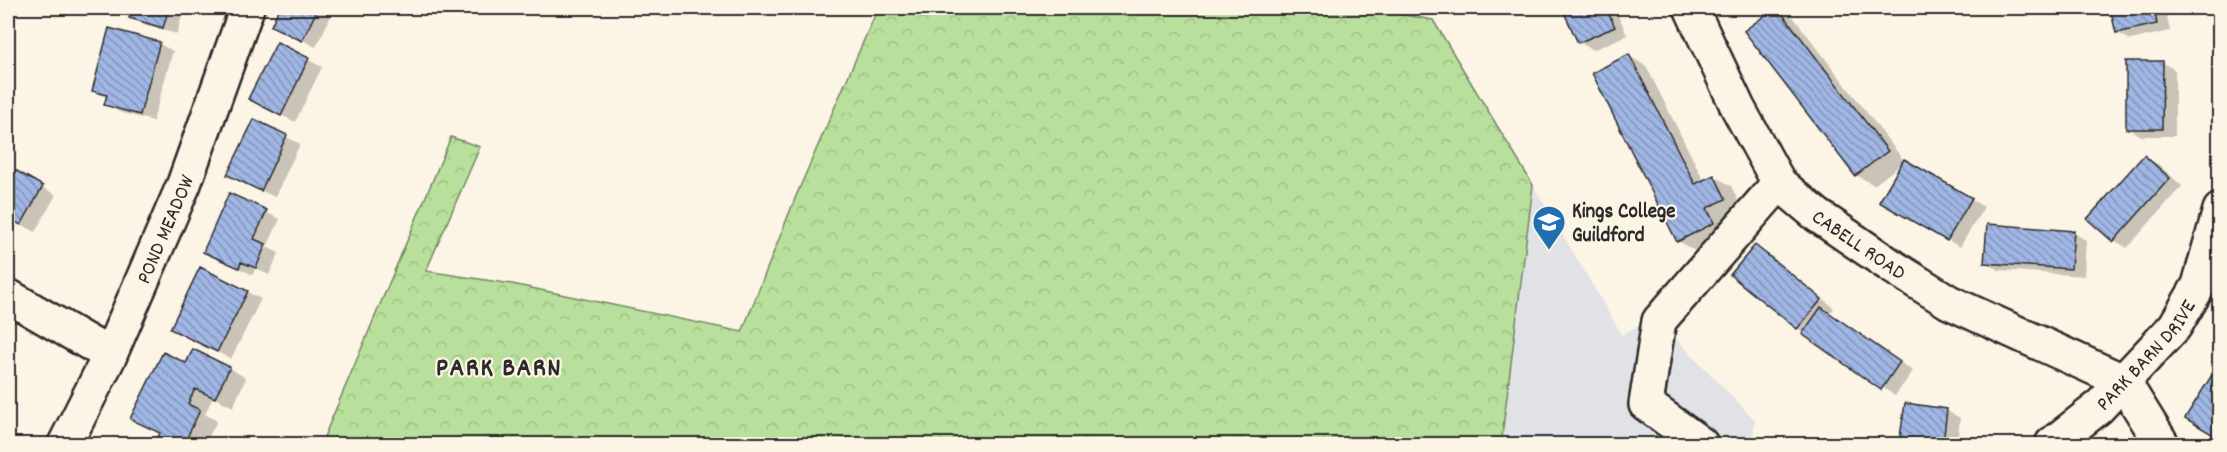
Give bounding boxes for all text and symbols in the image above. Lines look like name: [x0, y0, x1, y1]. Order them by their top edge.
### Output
street label: POND MEADOW: [130, 171, 204, 289]
place label: Kings College Guildford: [1572, 198, 1676, 252]
school or university icon: Kings College Guildford: [1531, 204, 1567, 251]
street label: CABELL ROAD: [1805, 204, 1911, 289]
street label: PARK BARN DRIVE: [2090, 294, 2205, 419]
district label: PARK BARN: [436, 350, 562, 389]

